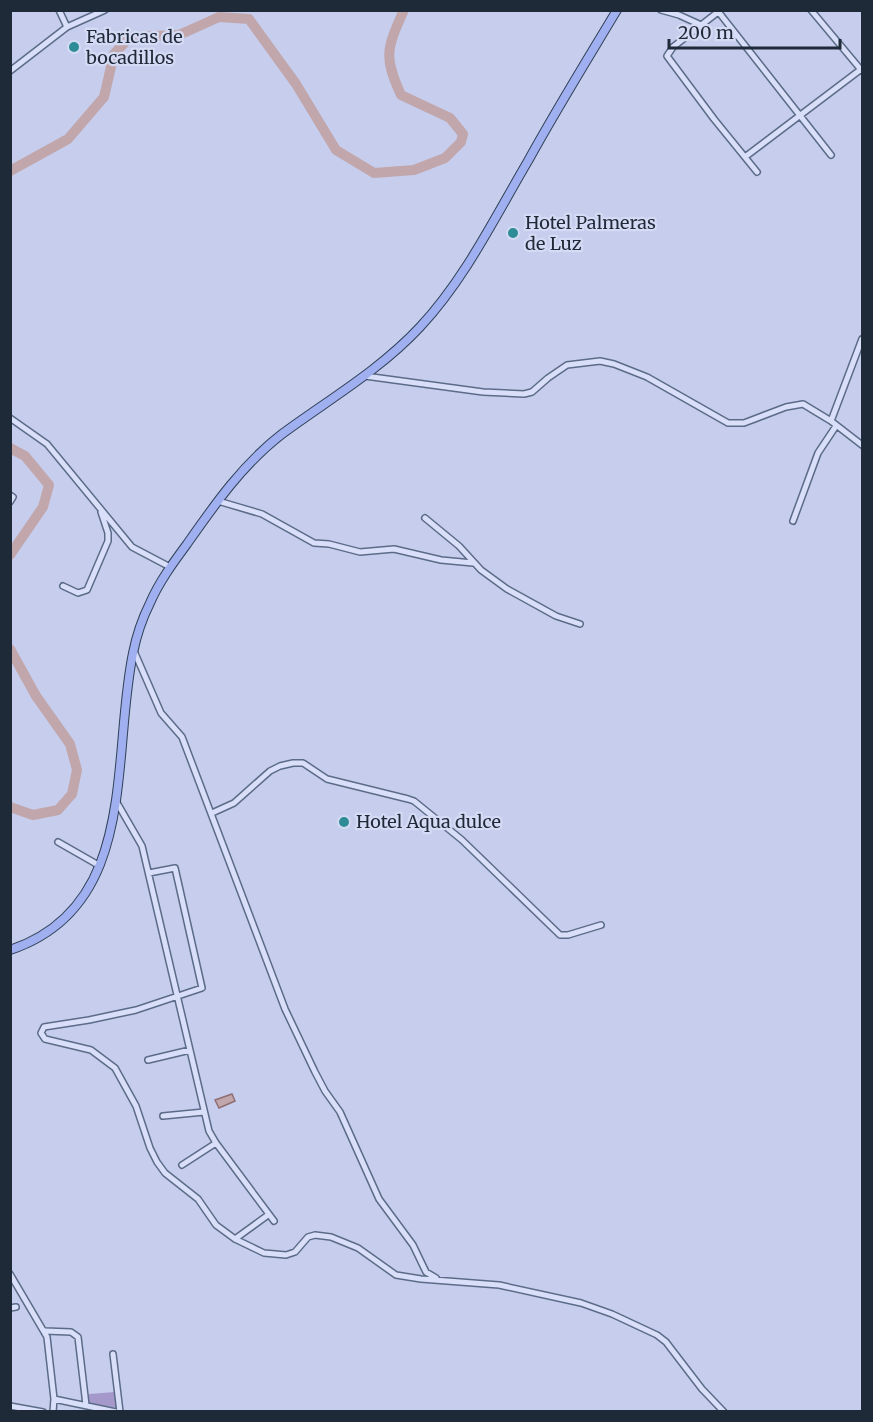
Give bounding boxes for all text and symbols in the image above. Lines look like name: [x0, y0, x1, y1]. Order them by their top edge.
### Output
scale bar: [669, 12, 840, 50]
text: 200 m: [678, 21, 734, 44]
place label: Fabricas de bocadillos: [85, 25, 183, 69]
marker: Fabricas de bocadillos: [67, 40, 81, 54]
place label: Hotel Palmeras de Luz: [525, 211, 656, 255]
marker: Hotel Palmeras de Luz: [506, 226, 520, 240]
place label: Hotel Aqua dulce: [356, 810, 501, 833]
marker: Hotel Aqua dulce: [337, 815, 351, 829]

